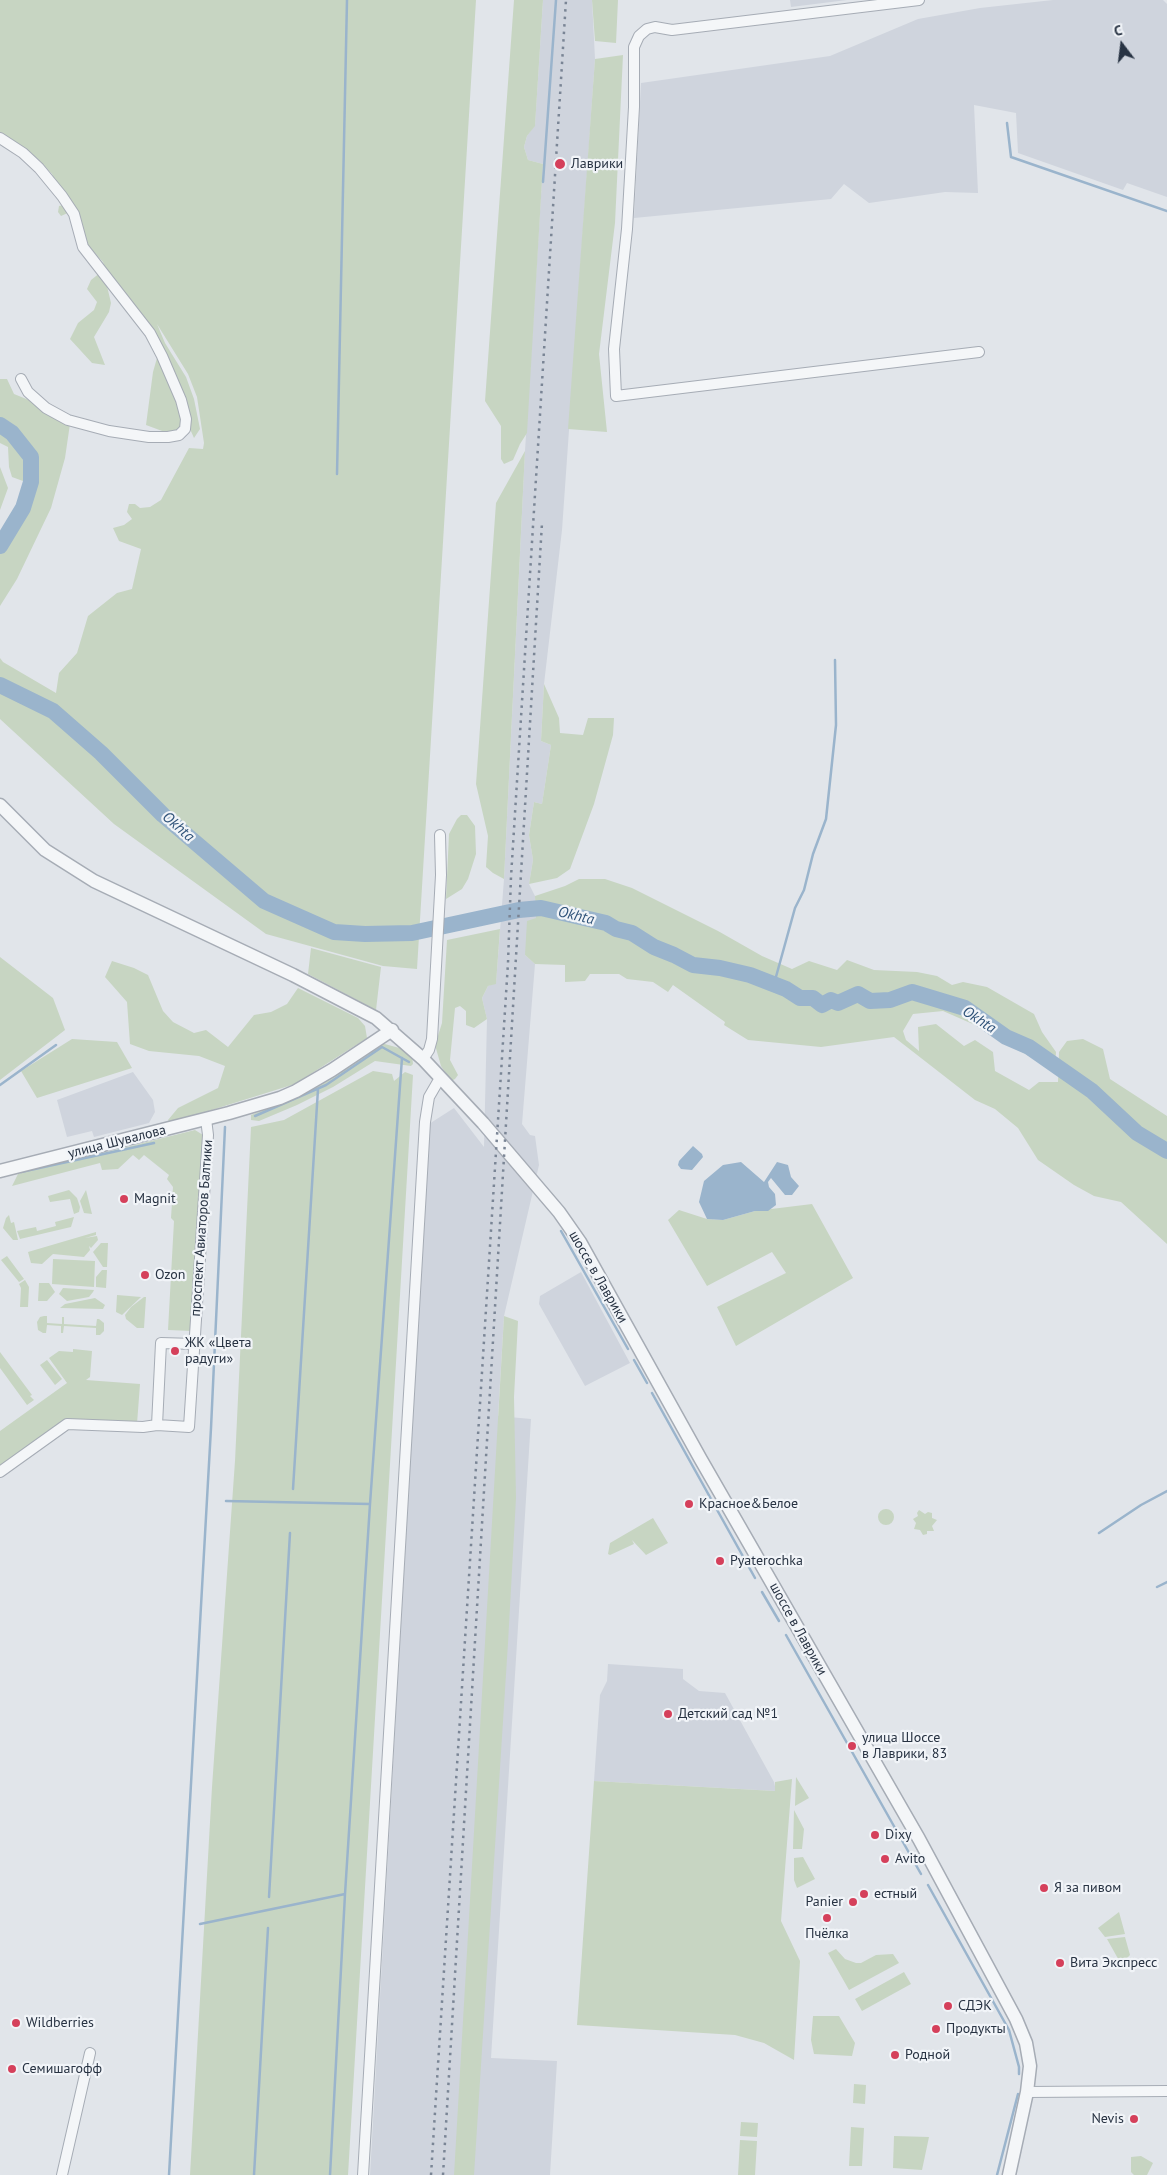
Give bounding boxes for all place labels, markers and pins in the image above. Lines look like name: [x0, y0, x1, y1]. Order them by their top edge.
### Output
place label: Лаврики: [571, 156, 623, 172]
marker: Лаврики: [553, 157, 567, 171]
place label: Magnit: [134, 1191, 176, 1207]
marker: Magnit: [118, 1193, 130, 1205]
place label: Ozon: [155, 1267, 185, 1283]
marker: Ozon: [139, 1269, 151, 1281]
place label: ЖК «Цвета радуги»: [185, 1335, 251, 1368]
marker: ЖК «Цвета радуги»: [169, 1345, 181, 1357]
place label: Красное&Белое: [699, 1496, 798, 1512]
marker: Красное&Белое: [683, 1498, 695, 1510]
place label: Pyaterochka: [730, 1553, 803, 1569]
marker: Pyaterochka: [714, 1555, 726, 1567]
place label: Детский сад №1: [678, 1706, 778, 1722]
marker: Детский сад №1: [662, 1708, 674, 1720]
place label: улица Шоссе в Лаврики, 83: [862, 1730, 947, 1762]
marker: улица Шоссе в Лаврики, 83: [846, 1740, 858, 1752]
place label: Dixy: [885, 1827, 912, 1843]
marker: Dixy: [869, 1829, 881, 1841]
place label: Avito: [895, 1851, 925, 1867]
marker: Avito: [879, 1853, 891, 1865]
place label: Я за пивом: [1054, 1880, 1121, 1896]
marker: Я за пивом: [1038, 1882, 1050, 1894]
place label: естный: [874, 1886, 917, 1902]
marker: естный: [858, 1888, 870, 1900]
place label: Panier: [805, 1894, 843, 1910]
marker: Panier: [847, 1896, 859, 1908]
marker: Пчёлка: [821, 1912, 833, 1924]
place label: Пчёлка: [805, 1926, 849, 1942]
place label: Вита Экспресс: [1070, 1955, 1157, 1971]
marker: Вита Экспресс: [1054, 1957, 1066, 1969]
place label: СДЭК: [958, 1998, 992, 2014]
marker: СДЭК: [942, 2000, 954, 2012]
place label: Wildberries: [26, 2015, 94, 2031]
marker: Wildberries: [10, 2017, 22, 2029]
place label: Продукты: [946, 2021, 1006, 2037]
marker: Продукты: [930, 2023, 942, 2035]
place label: Родной: [905, 2047, 950, 2063]
marker: Родной: [889, 2049, 901, 2061]
place label: Семишагофф: [22, 2061, 102, 2077]
marker: Семишагофф: [6, 2063, 18, 2075]
place label: Nevis: [1091, 2111, 1124, 2127]
marker: Nevis: [1128, 2113, 1140, 2125]

